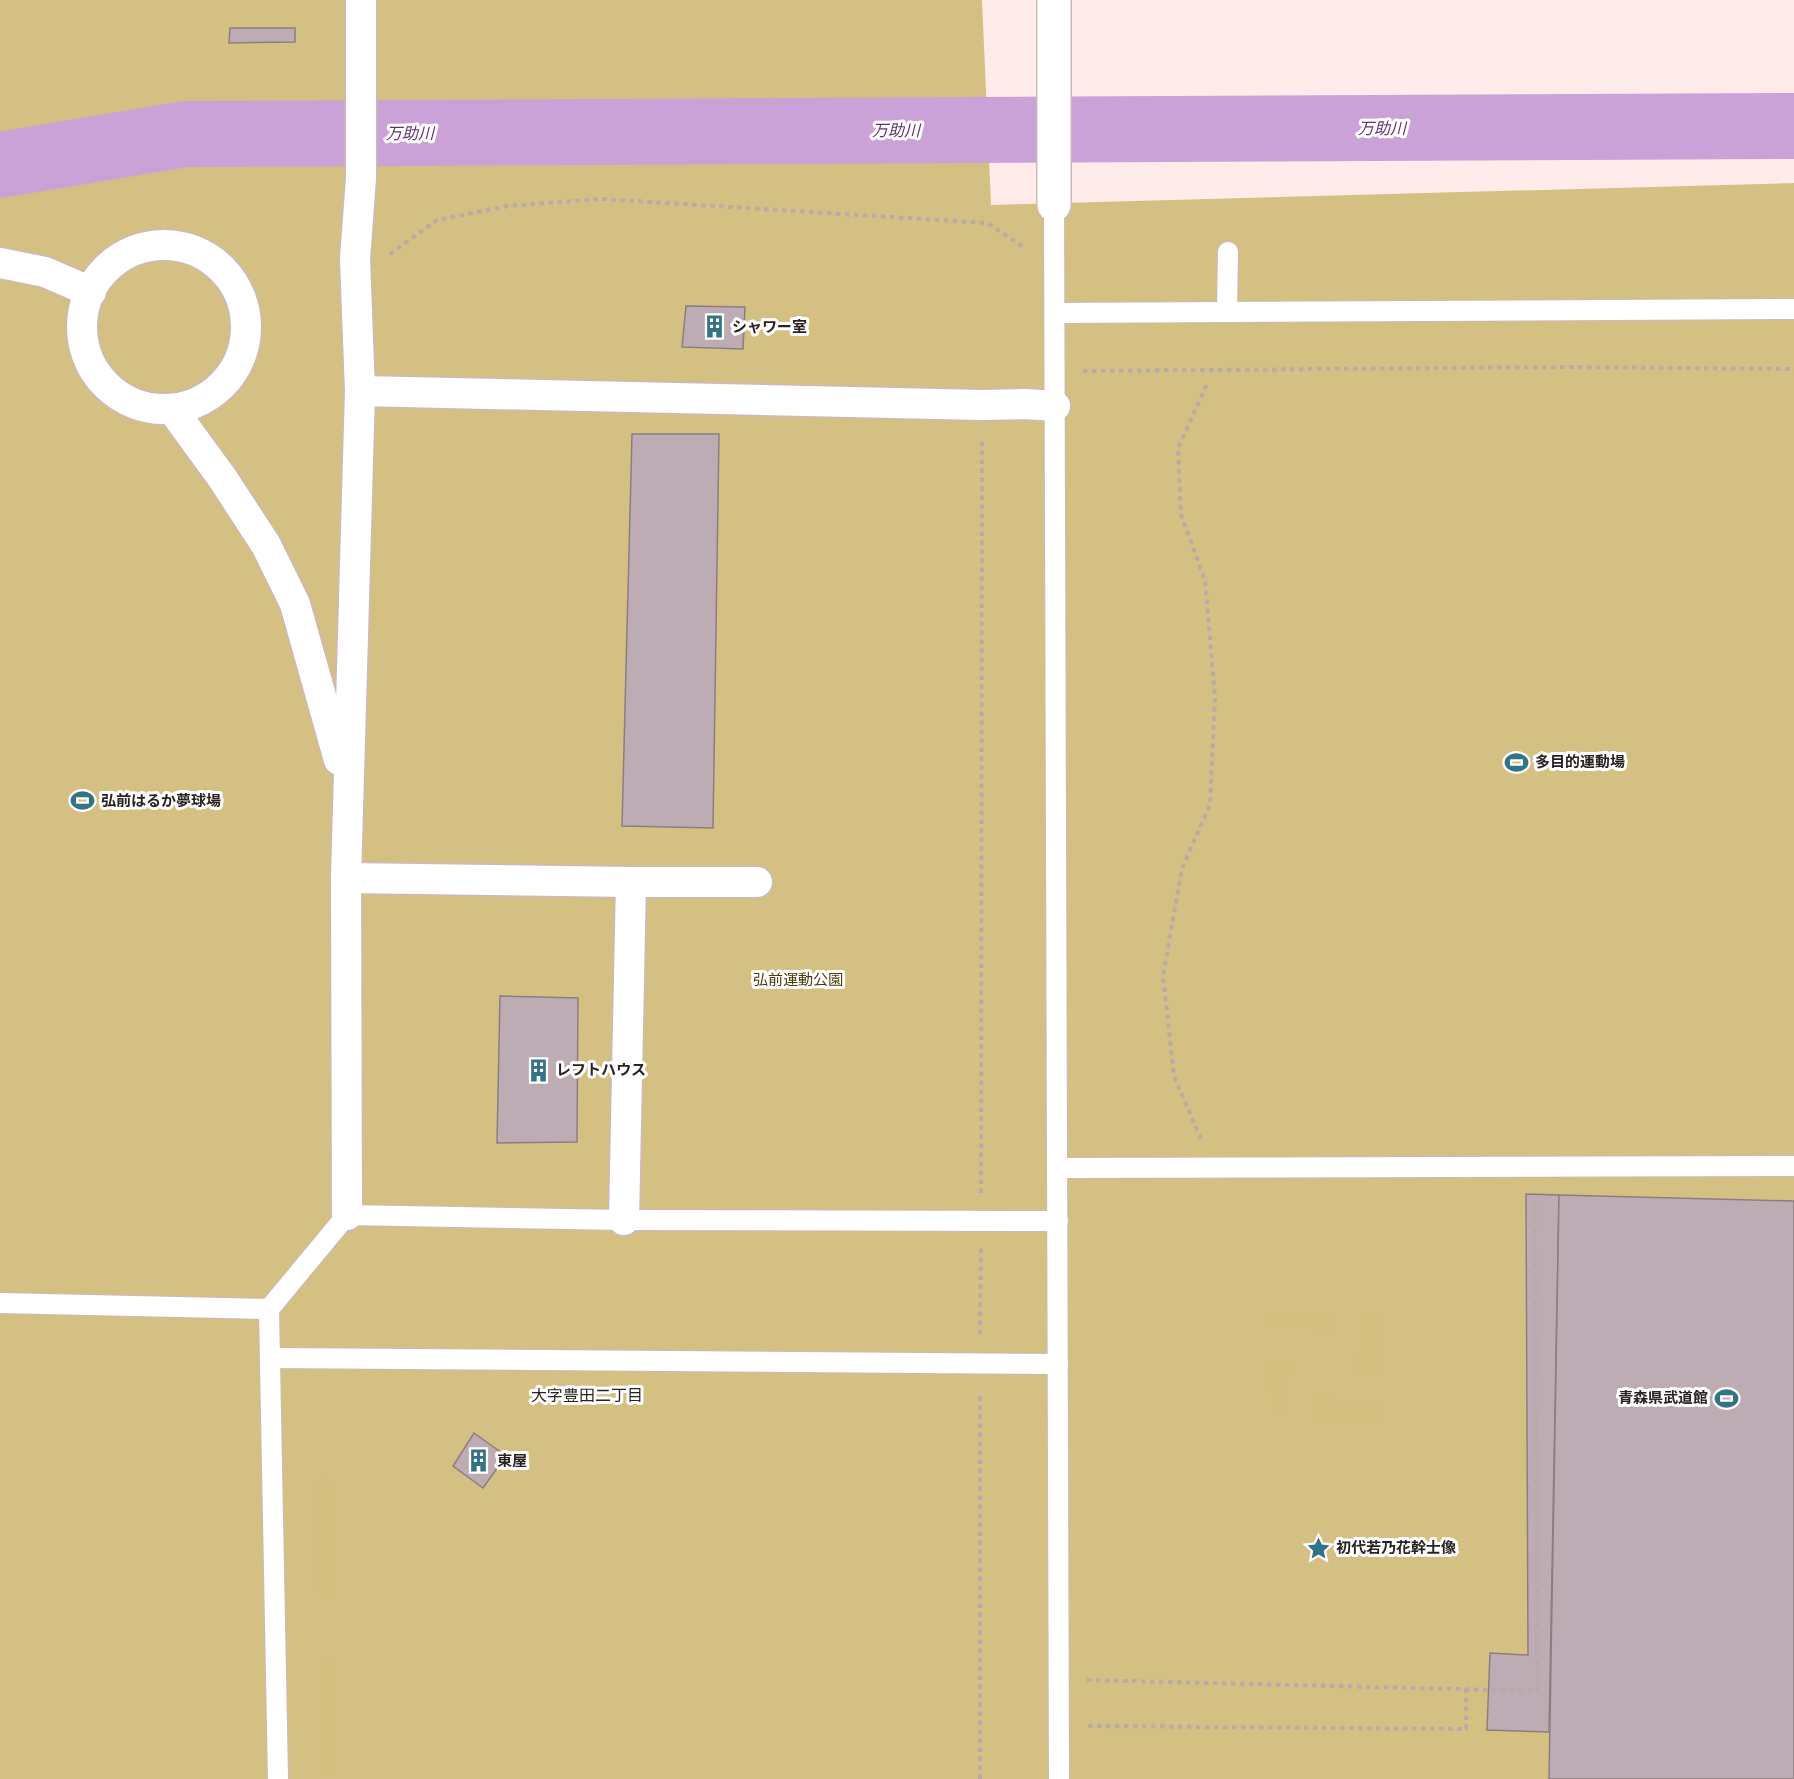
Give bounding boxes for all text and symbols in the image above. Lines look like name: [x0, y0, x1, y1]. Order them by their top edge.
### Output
water label: 万助川: [1358, 119, 1408, 137]
water label: 万助川: [872, 121, 922, 139]
water label: 万助川: [386, 124, 436, 142]
building icon: シャワー室: [701, 314, 727, 340]
place label: シャワー室: [732, 318, 807, 335]
sports icon: 多目的運動場: [1504, 749, 1530, 775]
place label: 多目的運動場: [1535, 753, 1625, 770]
sports icon: 弘前はるか夢球場: [70, 788, 96, 814]
place label: 弘前はるか夢球場: [101, 792, 221, 809]
park label: 弘前運動公園: [753, 971, 843, 988]
building icon: レフトハウス: [525, 1057, 551, 1083]
place label: レフトハウス: [556, 1061, 646, 1078]
sports icon: 青森県武道館: [1713, 1385, 1739, 1411]
district label: 大字豊田二丁目: [531, 1386, 643, 1404]
place label: 青森県武道館: [1618, 1389, 1708, 1406]
building icon: 東屋: [466, 1448, 492, 1474]
place label: 東屋: [497, 1452, 527, 1469]
place icon: 初代若乃花幹士像: [1305, 1535, 1331, 1561]
place label: 初代若乃花幹士像: [1336, 1539, 1456, 1556]

